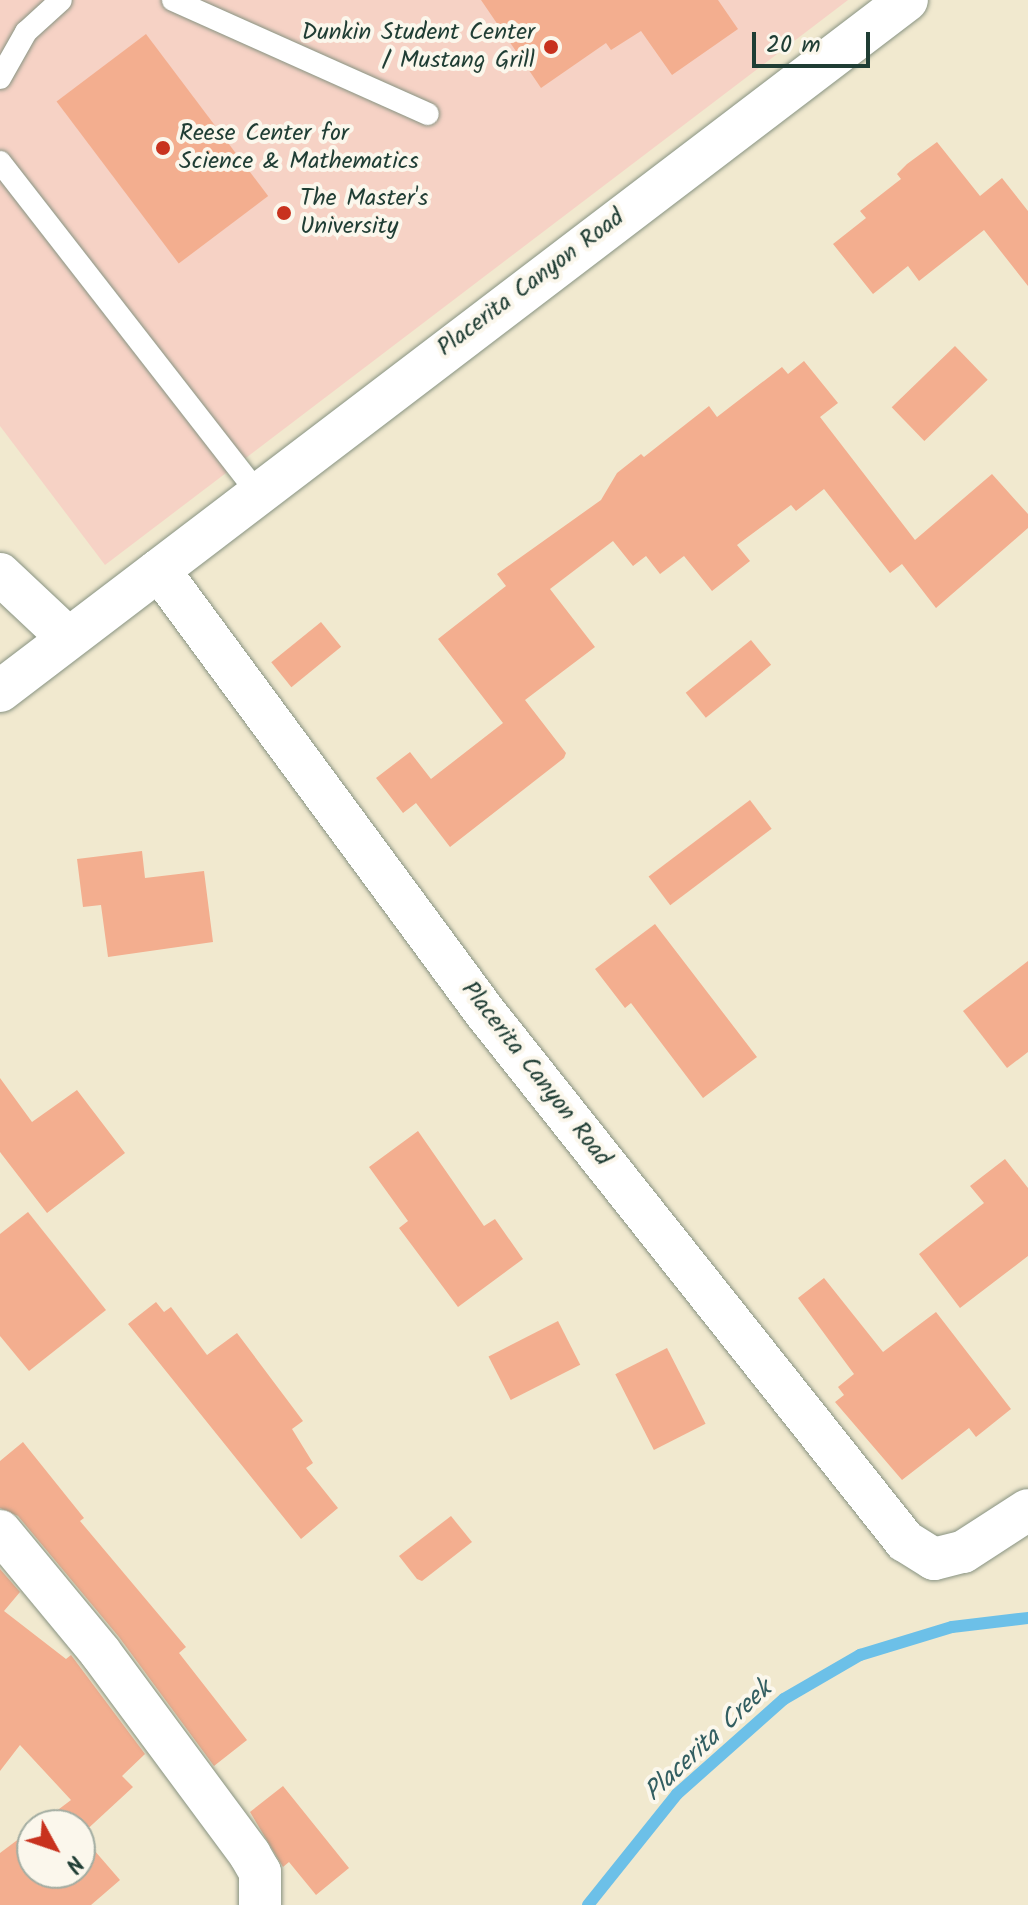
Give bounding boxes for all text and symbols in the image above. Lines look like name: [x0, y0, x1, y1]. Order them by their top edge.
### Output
scale bar: [756, 16, 874, 66]
place label: Dunkin Student Center / Mustang Grill: [302, 19, 535, 75]
text: 20 m: [766, 26, 821, 65]
marker: Dunkin Student Center / Mustang Grill: [542, 38, 560, 56]
place label: Reese Center for Science & Mathematics: [179, 120, 419, 176]
marker: Reese Center for Science & Mathematics: [154, 139, 172, 157]
place label: The Master's University: [300, 185, 428, 241]
street label: Placerita Canyon Road: [432, 203, 630, 363]
marker: The Master's University: [275, 204, 293, 222]
street label: Placerita Canyon Road: [455, 976, 617, 1172]
water label: Placerita Creek: [639, 1675, 779, 1809]
north arrow: [16, 1809, 96, 1889]
text: N: [55, 1847, 91, 1880]

